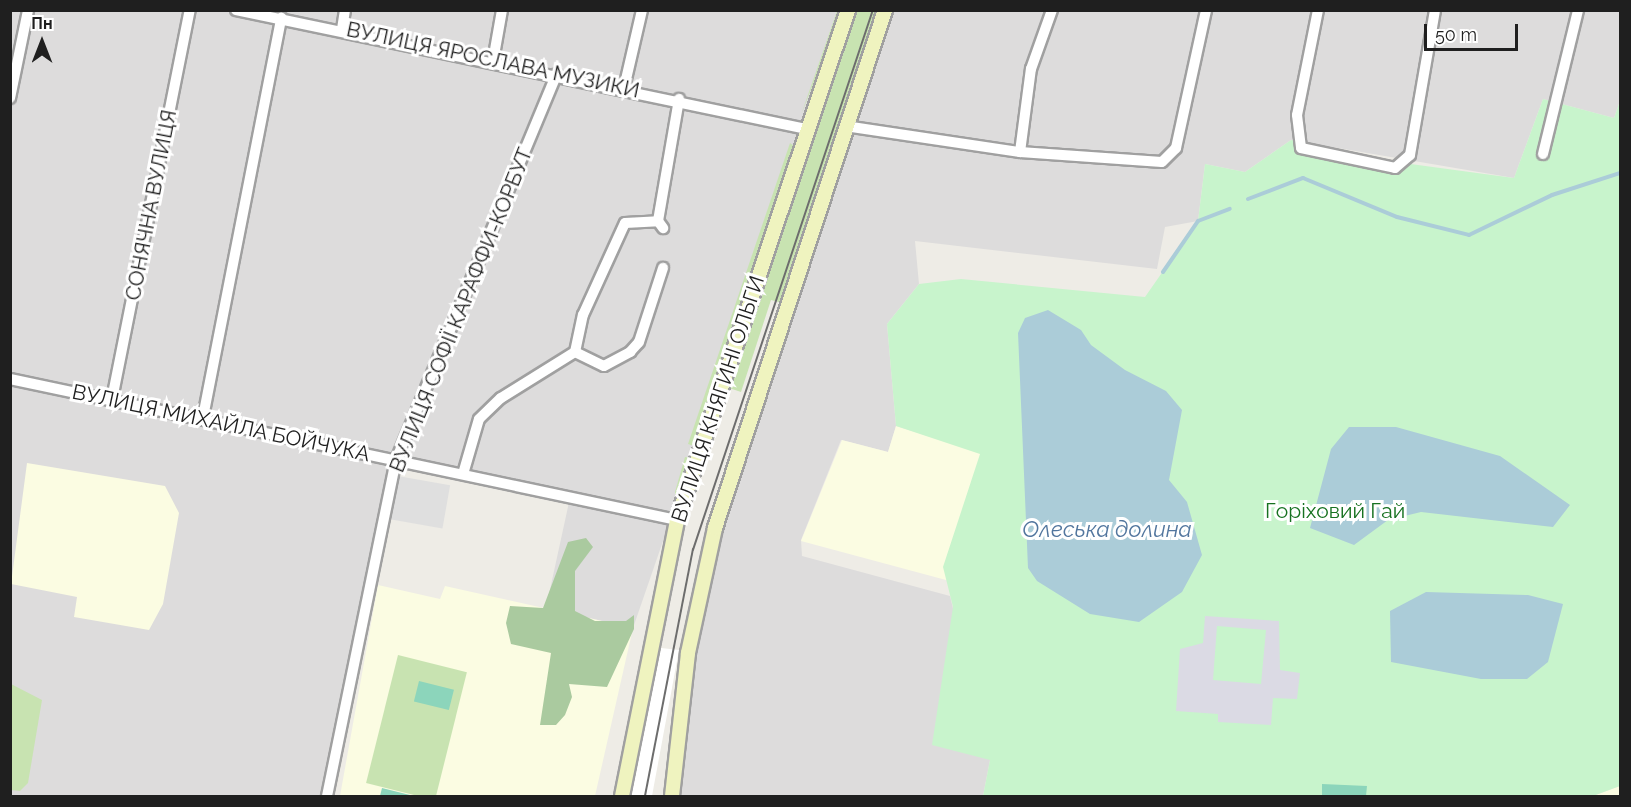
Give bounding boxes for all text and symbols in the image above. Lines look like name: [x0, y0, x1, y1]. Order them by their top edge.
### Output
north arrow: [12, 12, 72, 72]
scale bar: [1427, 12, 1522, 50]
text: Пн: [31, 14, 53, 33]
street label: ВУЛИЦЯ ЯРОСЛАВА МУЗИКИ: [344, 17, 642, 103]
text: 50 m: [1435, 24, 1477, 45]
street label: СОНЯЧНА ВУЛИЦЯ: [120, 107, 182, 303]
street label: ВУЛИЦЯ СОФІЇ КАРАФФИ-КОРБУТ: [384, 144, 538, 476]
street label: ВУЛИЦЯ КНЯГИНІ ОЛЬГИ: [666, 272, 770, 526]
street label: ВУЛИЦЯ МИХАЙЛА БОЙЧУКА: [70, 379, 372, 467]
park label: Горіховий Гай: [1265, 498, 1405, 524]
water label: Олеська долина: [1022, 517, 1192, 543]

